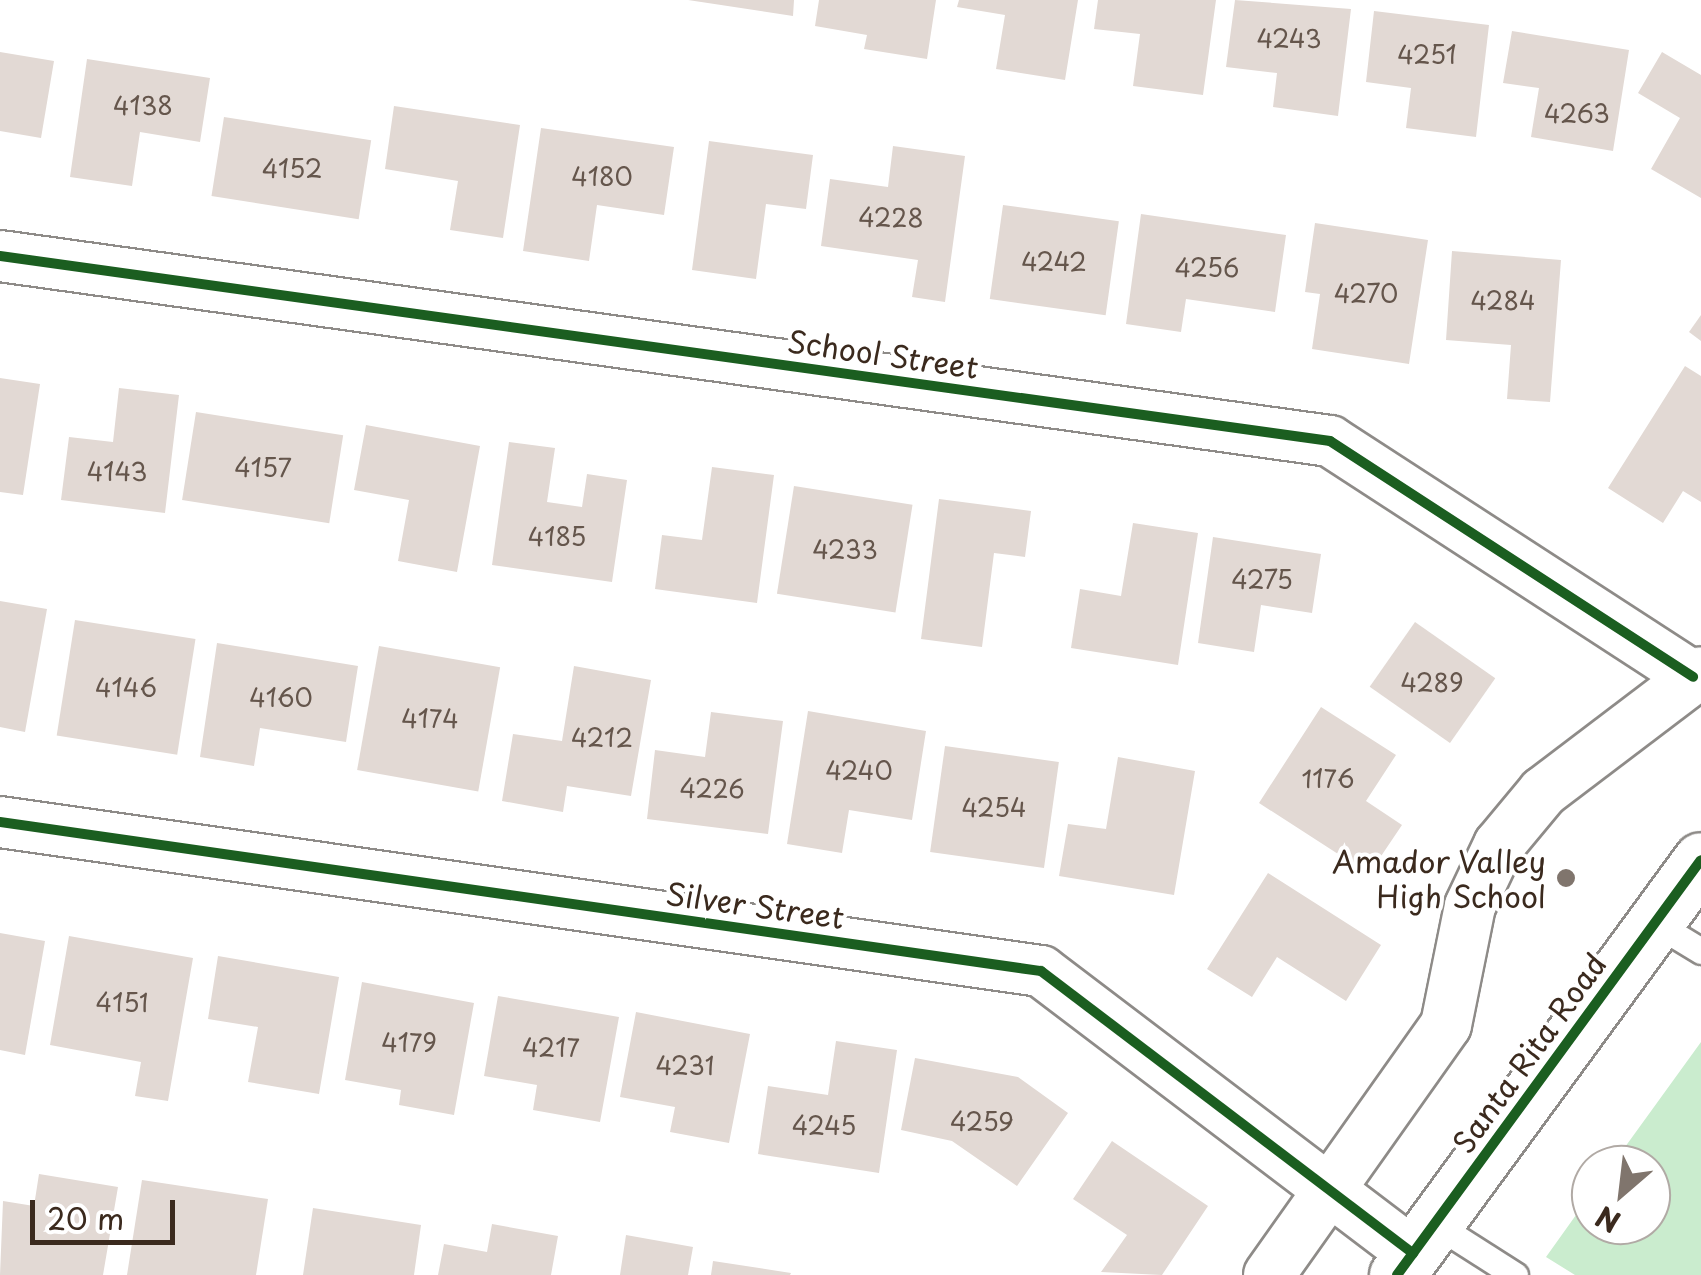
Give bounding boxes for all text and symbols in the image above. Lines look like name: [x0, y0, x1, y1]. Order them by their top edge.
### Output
house number: 4243: [1257, 23, 1321, 53]
house number: 4251: [1397, 39, 1457, 69]
house number: 4138: [113, 90, 173, 120]
house number: 4263: [1544, 98, 1610, 128]
house number: 4152: [262, 153, 322, 183]
house number: 4180: [571, 161, 633, 191]
house number: 4228: [858, 202, 924, 232]
house number: 4242: [1021, 246, 1087, 276]
house number: 4256: [1175, 252, 1239, 282]
house number: 4270: [1334, 278, 1398, 308]
house number: 4284: [1470, 285, 1536, 315]
street label: School Street: [785, 323, 981, 385]
house number: 4157: [234, 452, 292, 482]
house number: 4143: [87, 456, 147, 486]
house number: 4185: [528, 521, 586, 551]
house number: 4233: [812, 534, 878, 564]
house number: 4275: [1231, 564, 1293, 594]
house number: 4289: [1400, 667, 1464, 697]
house number: 4146: [95, 672, 157, 702]
house number: 4160: [249, 682, 313, 712]
house number: 4174: [401, 703, 459, 733]
house number: 4212: [571, 722, 633, 752]
house number: 4240: [825, 755, 893, 785]
house number: 1176: [1302, 763, 1354, 793]
house number: 4226: [679, 773, 745, 803]
house number: 4254: [961, 792, 1027, 822]
place label: Amador Valley High School: [1333, 843, 1546, 914]
marker: Amador Valley High School: [1555, 867, 1577, 889]
street label: Silver Street: [663, 875, 847, 935]
street label: Santa Rita Road: [1445, 946, 1613, 1160]
house number: 4151: [96, 987, 148, 1017]
house number: 4179: [381, 1027, 437, 1057]
house number: 4217: [522, 1032, 580, 1062]
house number: 4231: [655, 1050, 715, 1080]
house number: 4259: [950, 1106, 1014, 1136]
house number: 4245: [792, 1110, 856, 1140]
north arrow: [1571, 1145, 1671, 1245]
scale bar: [35, 1180, 180, 1242]
text: 20 m: [47, 1195, 124, 1240]
text: N: [1588, 1196, 1628, 1244]

